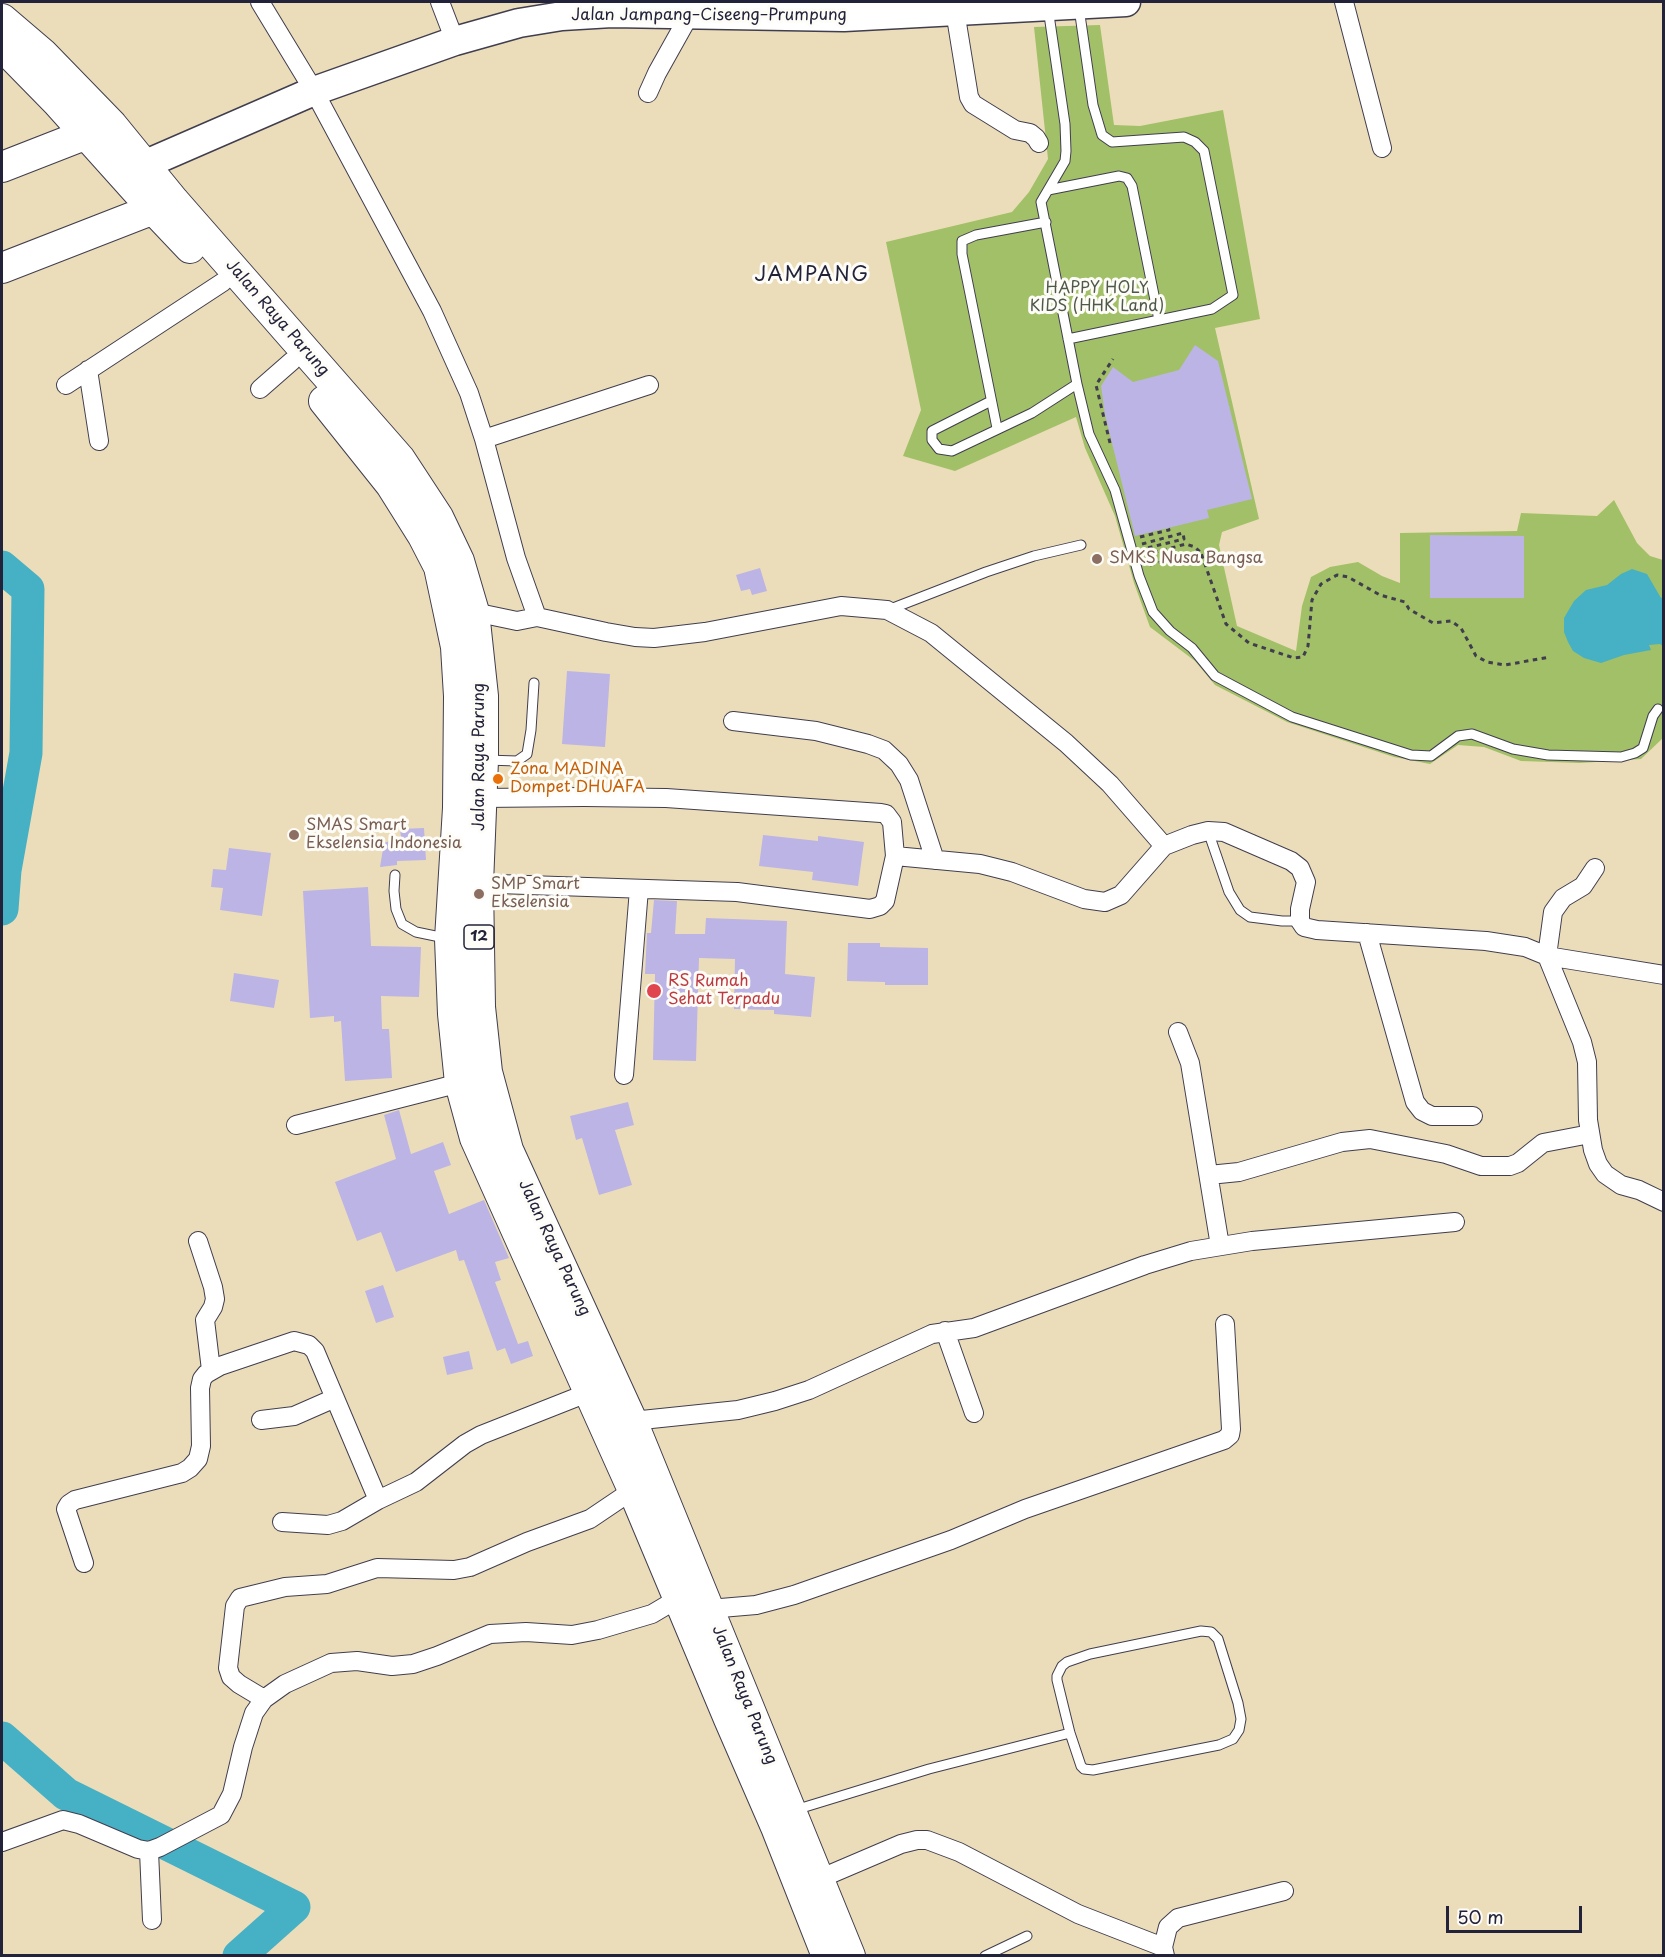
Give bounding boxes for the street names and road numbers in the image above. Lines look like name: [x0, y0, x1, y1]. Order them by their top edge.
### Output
street label: Jalan Jampang–Ciseeng–Prumpung: [571, 6, 847, 26]
street label: Jalan Raya Parung: [221, 256, 333, 380]
street label: Jalan Raya Parung: [470, 683, 490, 831]
road number: 12: [464, 925, 494, 949]
street label: Jalan Raya Parung: [514, 1177, 594, 1319]
street label: Jalan Raya Parung: [707, 1623, 781, 1767]

